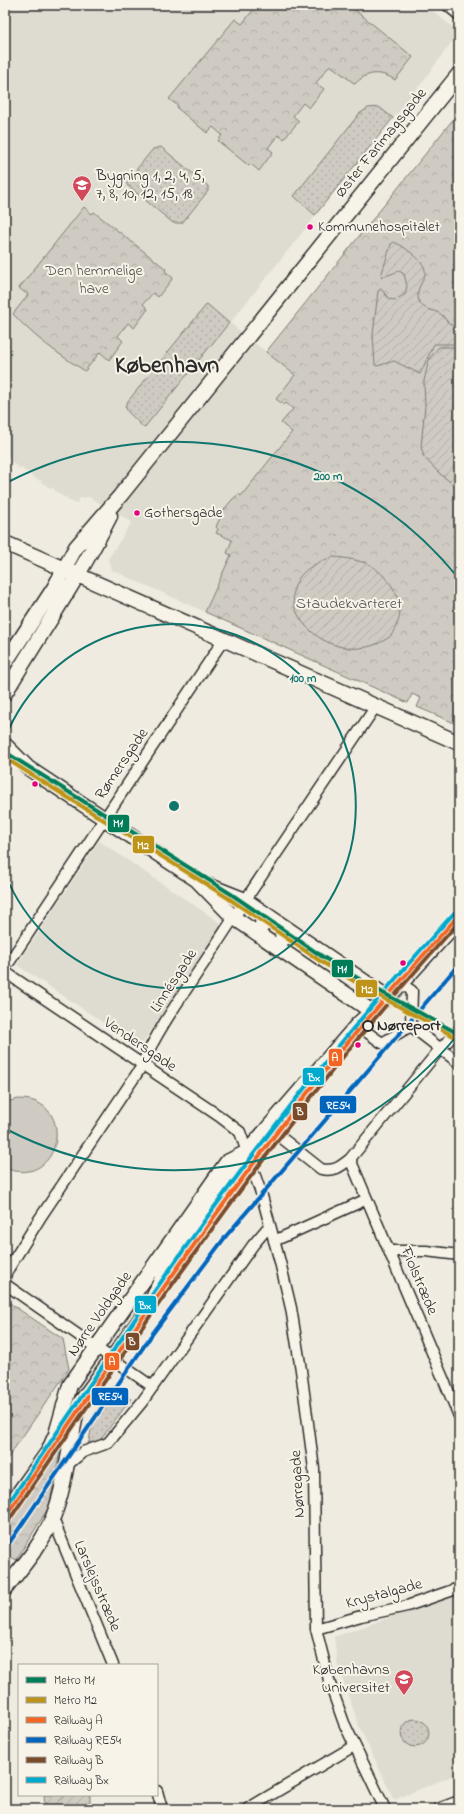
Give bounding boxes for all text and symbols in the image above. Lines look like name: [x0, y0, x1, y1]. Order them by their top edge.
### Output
street label: Øster Farimagsgade: [329, 82, 433, 203]
place label: Bygning 1, 2, 4, 5, 7, 8, 10, 12, 15, 18: [95, 164, 205, 206]
school or university icon: Bygning 1, 2, 4, 5, 7, 8, 10, 12, 15, 18: [71, 174, 93, 202]
place label: Kommunehospitalet: [318, 216, 440, 238]
marker: Kommunehospitalet: [305, 222, 315, 232]
park label: Den hemmelige have: [44, 259, 144, 301]
district label: København: [115, 349, 219, 384]
text: 200 m: [313, 468, 343, 486]
place label: Gothersgade: [144, 502, 223, 525]
marker: Gothersgade: [132, 508, 142, 518]
park label: Staudekvarteret: [296, 592, 403, 616]
text: 100 m: [290, 670, 317, 688]
street label: Rømersgade: [89, 723, 155, 805]
unlabelled marker: [30, 779, 40, 789]
centre of rings: [167, 799, 181, 813]
line badge: M1: [107, 814, 130, 833]
text: M1: [113, 816, 124, 832]
line badge: M2: [132, 835, 155, 854]
text: M2: [137, 838, 150, 854]
street label: Linnésgade: [144, 944, 204, 1018]
unlabelled marker: [398, 958, 408, 968]
line badge: M1: [331, 959, 354, 978]
text: M1: [337, 962, 348, 978]
line badge: M2: [355, 979, 378, 998]
text: M2: [361, 982, 374, 998]
street label: Vendersgade: [98, 1011, 182, 1079]
place label: Nørreport: [377, 1014, 441, 1038]
marker: Nørreport: [362, 1020, 374, 1032]
unlabelled marker: [353, 1040, 363, 1050]
line badge: A: [328, 1048, 343, 1067]
text: A: [332, 1050, 339, 1066]
line badge: Bx: [302, 1067, 325, 1086]
text: Bx: [307, 1070, 320, 1086]
line badge: RE54: [319, 1095, 357, 1114]
text: RE54: [325, 1098, 350, 1114]
line badge: B: [292, 1102, 308, 1121]
text: B: [295, 1104, 304, 1120]
street label: Fiolstræde: [394, 1242, 444, 1320]
street label: Nørre Voldgade: [62, 1266, 139, 1362]
line badge: Bx: [134, 1295, 157, 1314]
text: Bx: [138, 1298, 151, 1314]
line badge: B: [125, 1332, 140, 1351]
text: B: [127, 1334, 136, 1350]
line badge: A: [104, 1352, 120, 1371]
text: A: [109, 1354, 116, 1370]
line badge: RE54: [91, 1387, 129, 1406]
text: RE54: [97, 1389, 122, 1405]
street label: Nørregade: [284, 1448, 312, 1519]
street label: Larslejsstræde: [67, 1537, 127, 1636]
street label: Krystalgade: [343, 1572, 426, 1616]
place label: Københavns Universitet: [312, 1658, 391, 1700]
legend: [18, 1664, 158, 1796]
school or university icon: Københavns Universitet: [393, 1668, 415, 1696]
text: Metro M1: [54, 1672, 95, 1690]
text: Metro M2: [54, 1692, 97, 1710]
text: Railway A: [54, 1712, 103, 1731]
text: Railway RE54: [54, 1732, 121, 1751]
text: Railway B: [54, 1752, 103, 1771]
text: Railway Bx: [54, 1772, 109, 1791]

